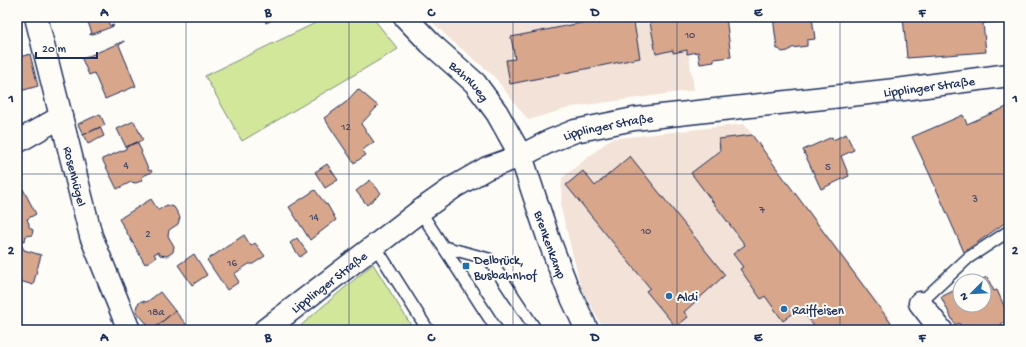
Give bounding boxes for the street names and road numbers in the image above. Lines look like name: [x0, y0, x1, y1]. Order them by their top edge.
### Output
street label: Bahnweg: [445, 58, 491, 105]
street label: Lipplinger Straße: [883, 75, 976, 101]
street label: Lipplinger Straße: [561, 112, 654, 145]
street label: Rosenhügel: [59, 145, 88, 208]
street label: Brenkenkamp: [529, 208, 568, 282]
street label: Lipplinger Straße: [289, 249, 371, 317]

